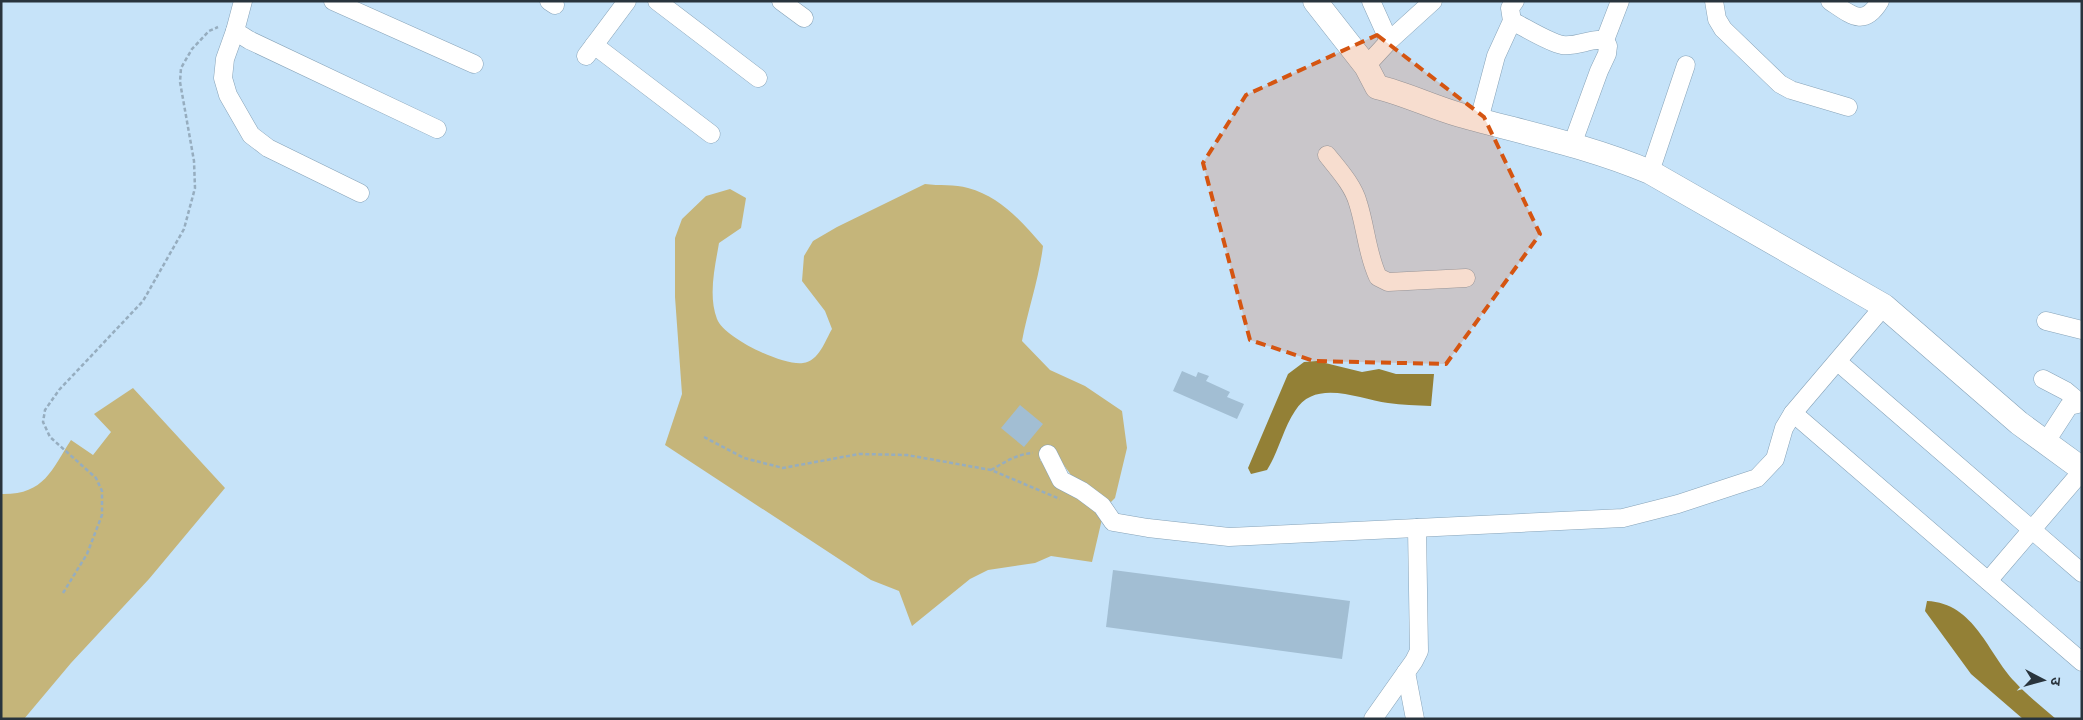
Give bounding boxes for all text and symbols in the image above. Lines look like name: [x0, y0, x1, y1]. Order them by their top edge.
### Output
north arrow: [2018, 655, 2068, 705]
text: उ: [2046, 676, 2064, 687]

